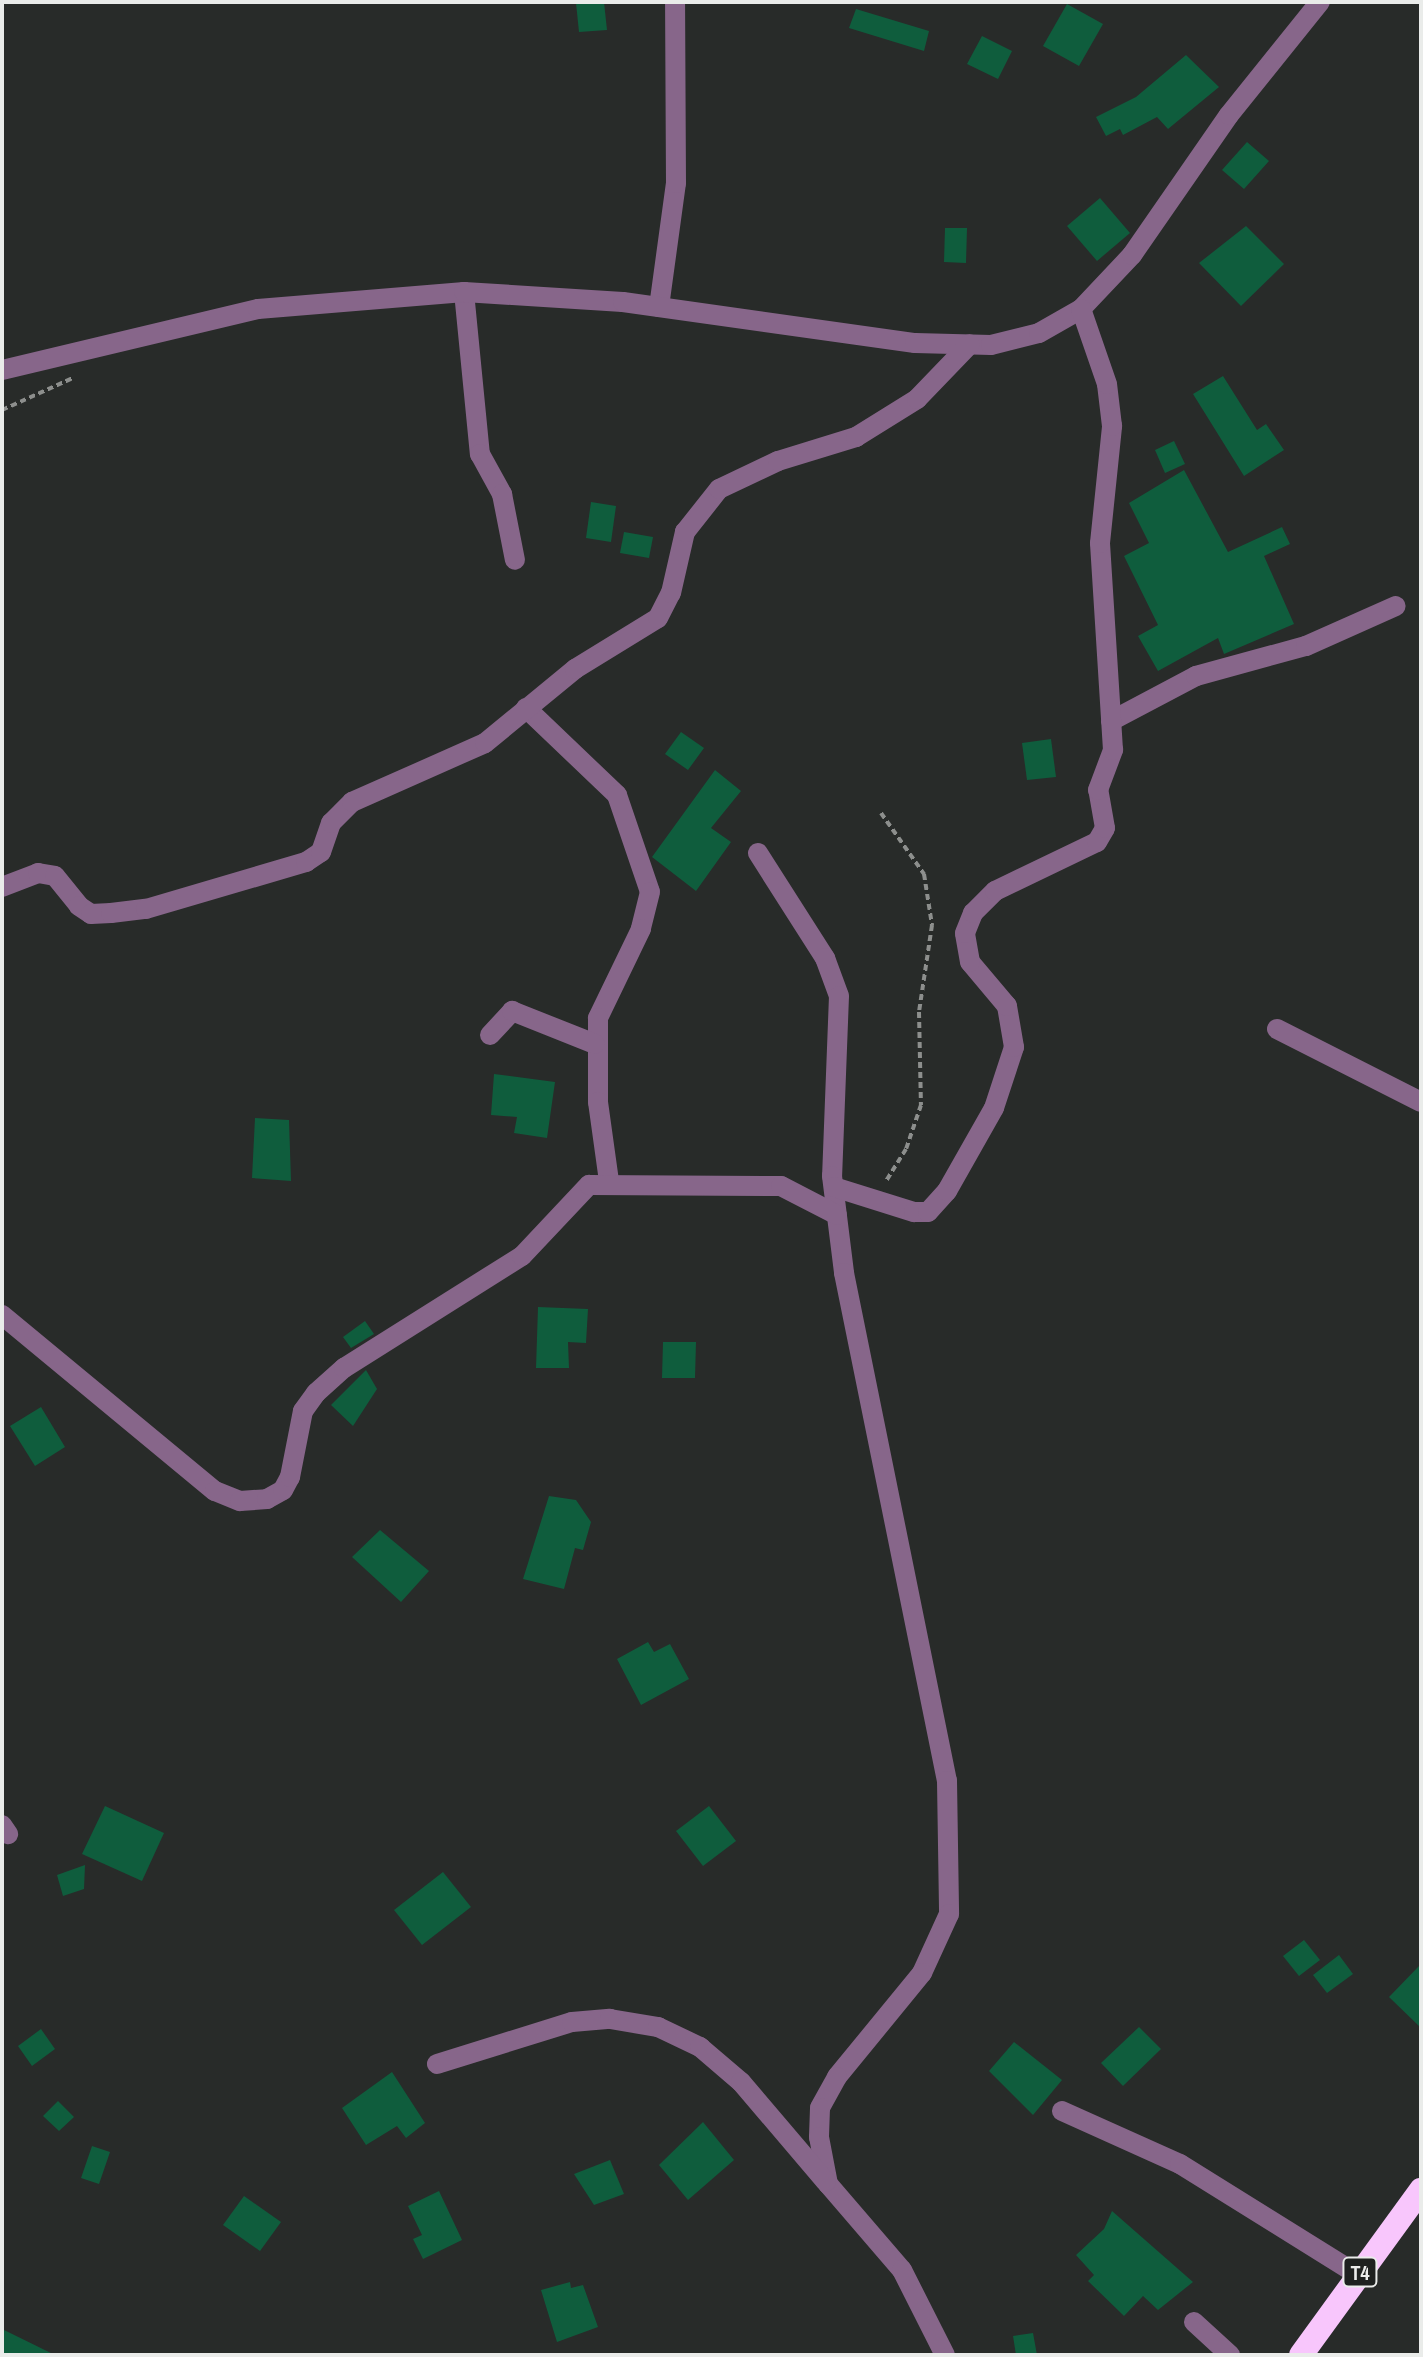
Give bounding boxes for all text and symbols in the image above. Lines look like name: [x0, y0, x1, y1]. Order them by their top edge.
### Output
road number: T4: [1342, 2256, 1378, 2288]

